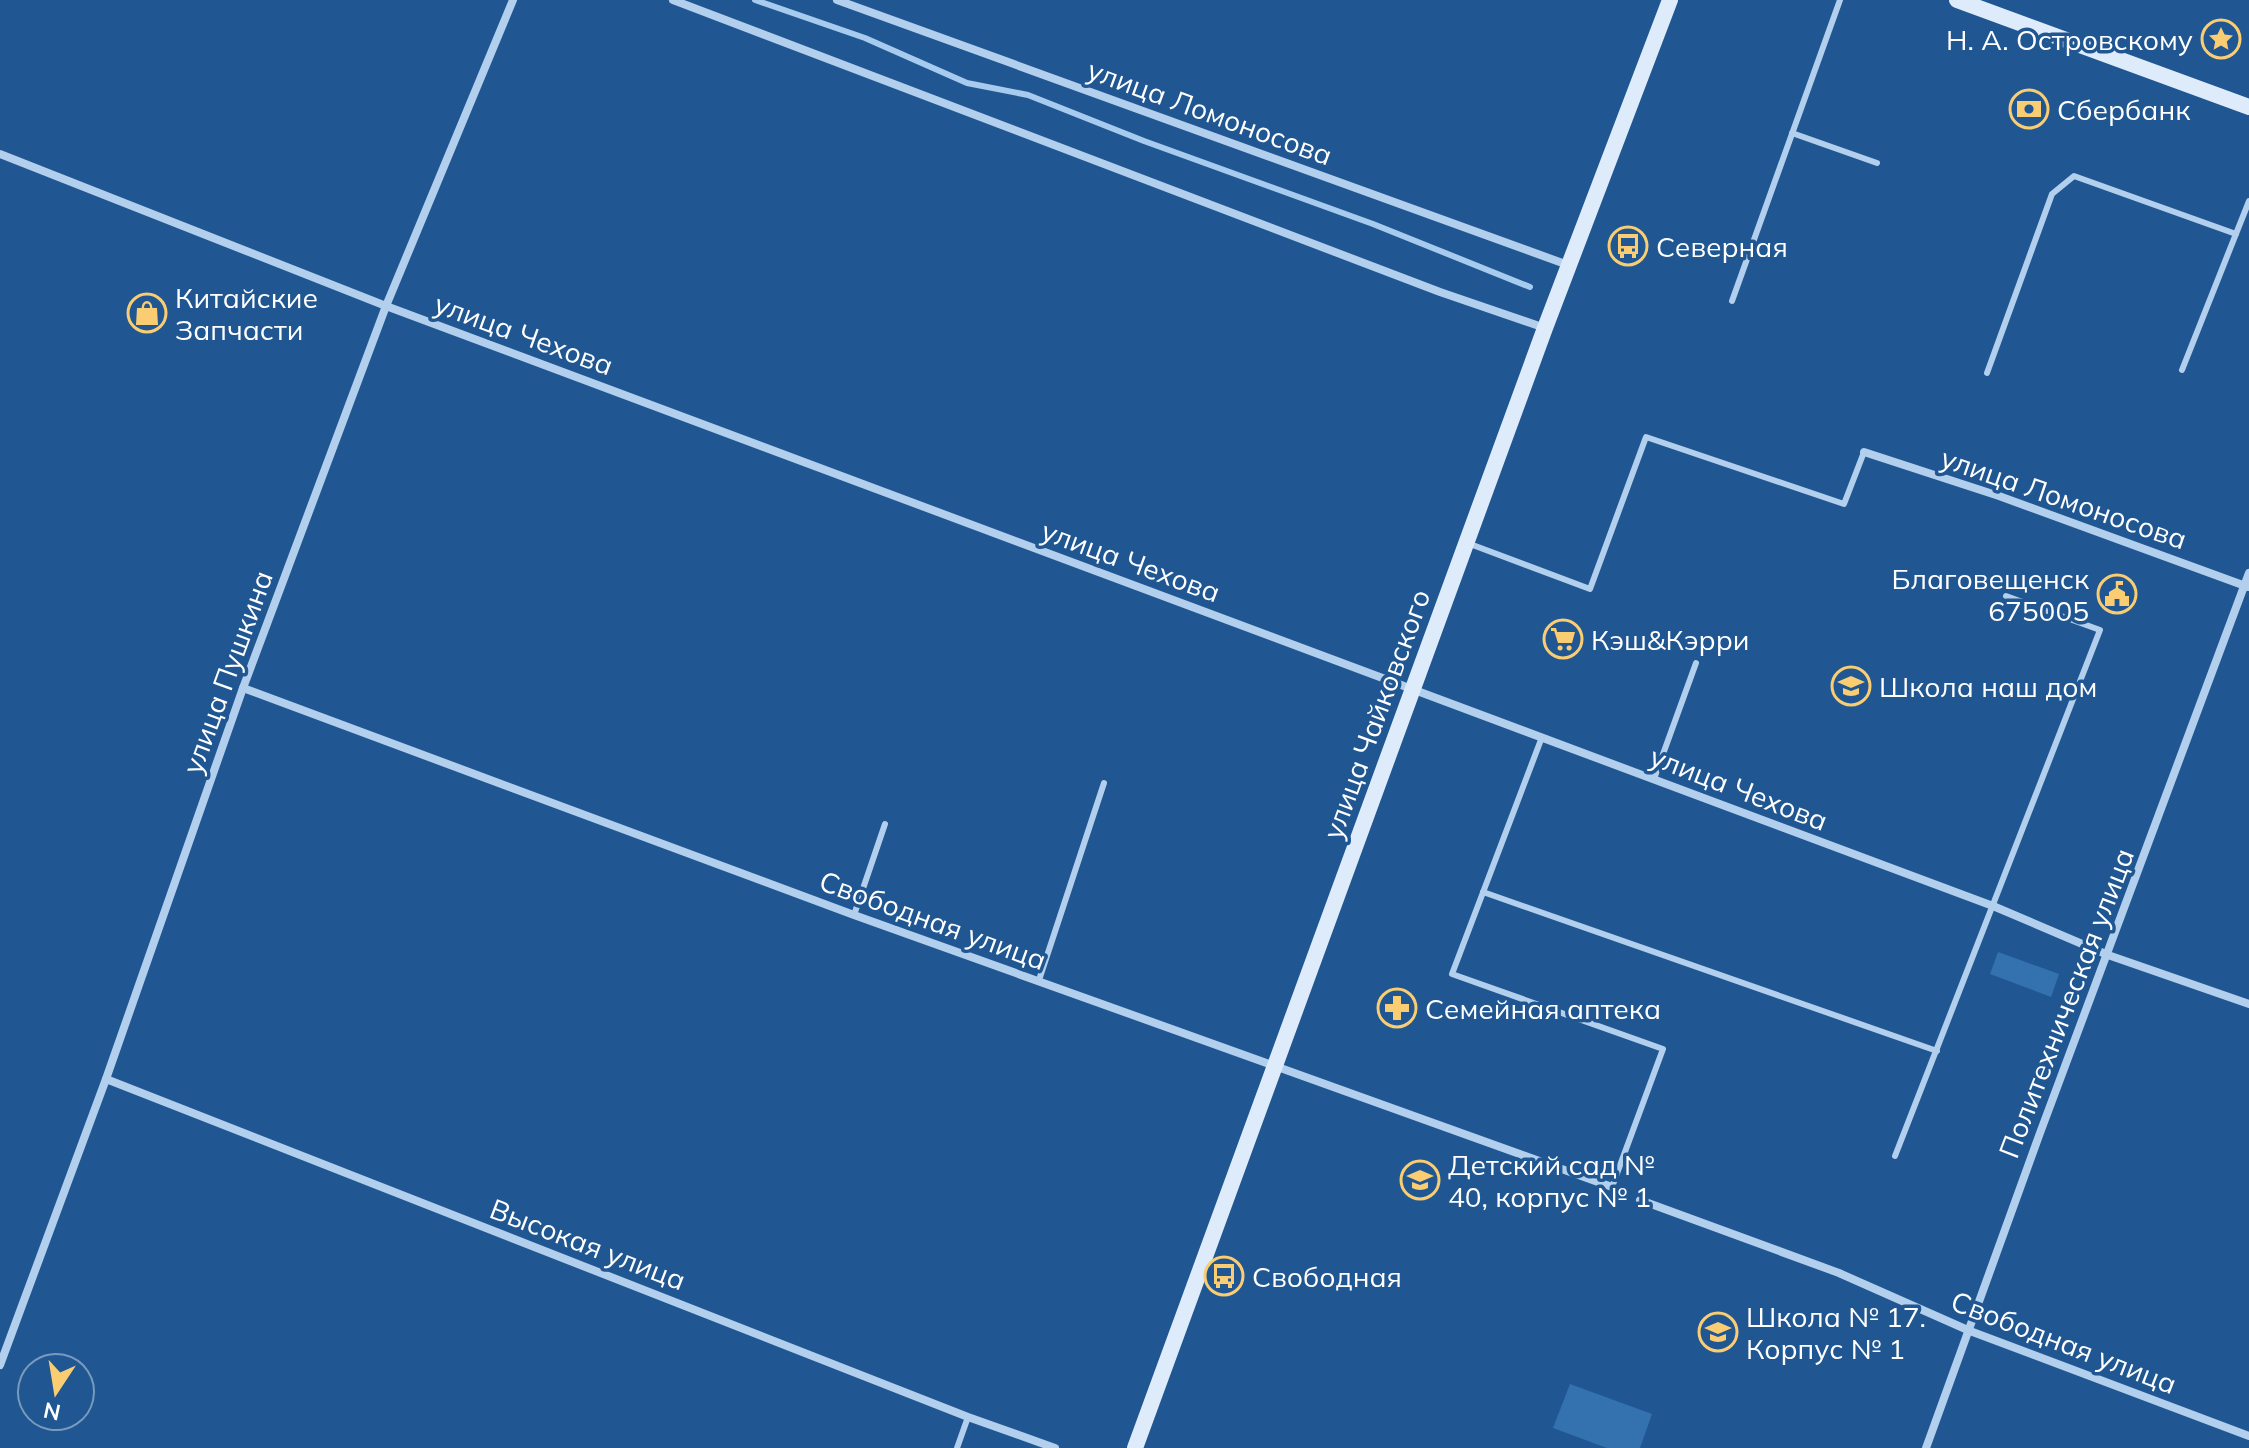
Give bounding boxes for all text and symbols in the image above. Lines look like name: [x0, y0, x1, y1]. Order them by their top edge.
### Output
place icon: Н. А. Островскому: [2200, 18, 2242, 60]
place label: Н. А. Островскому: [1946, 22, 2193, 57]
street label: улица Ломоносова: [1083, 51, 1337, 173]
bank icon: Сбербанк: [2008, 88, 2050, 130]
place label: Сбербанк: [2057, 92, 2191, 127]
bus stop icon: Северная: [1607, 225, 1649, 267]
place label: Северная: [1656, 229, 1788, 264]
place label: Китайские Запчасти: [175, 280, 318, 347]
street label: улица Чехова: [430, 286, 618, 382]
shop icon: Китайские Запчасти: [126, 292, 168, 334]
street label: улица Ломоносова: [1936, 439, 2192, 557]
street label: улица Чехова: [1037, 513, 1225, 609]
place label: Благовещенск 675005: [1892, 561, 2090, 628]
street label: улица Пушкина: [174, 566, 280, 778]
public building icon: Благовещенск 675005: [2096, 573, 2138, 615]
street label: улица Чайковского: [1315, 584, 1437, 844]
supermarket icon: Кэш&Кэрри: [1542, 618, 1584, 660]
place label: Кэш&Кэрри: [1591, 622, 1749, 657]
school or university icon: Школа наш дом: [1830, 665, 1872, 707]
place label: Школа наш дом: [1879, 669, 2097, 704]
street label: улица Чехова: [1645, 738, 1833, 838]
street label: Политехническая улица: [1991, 843, 2141, 1163]
street label: Свободная улица: [815, 863, 1051, 977]
pharmacy icon: Семейная аптека: [1376, 987, 1418, 1029]
place label: Семейная аптека: [1425, 991, 1661, 1026]
place label: Детский сад № 40, корпус № 1: [1448, 1147, 1654, 1214]
school or university icon: Детский сад № 40, корпус № 1: [1399, 1159, 1441, 1201]
street label: Высокая улица: [485, 1191, 691, 1297]
bus stop icon: Свободная: [1203, 1255, 1245, 1297]
place label: Свободная: [1252, 1259, 1402, 1294]
street label: Свободная улица: [1946, 1283, 2182, 1401]
place label: Школа № 17. Корпус № 1: [1746, 1299, 1926, 1366]
school or university icon: Школа № 17. Корпус № 1: [1697, 1311, 1739, 1353]
north arrow: [16, 1352, 96, 1432]
text: N: [41, 1396, 63, 1427]

